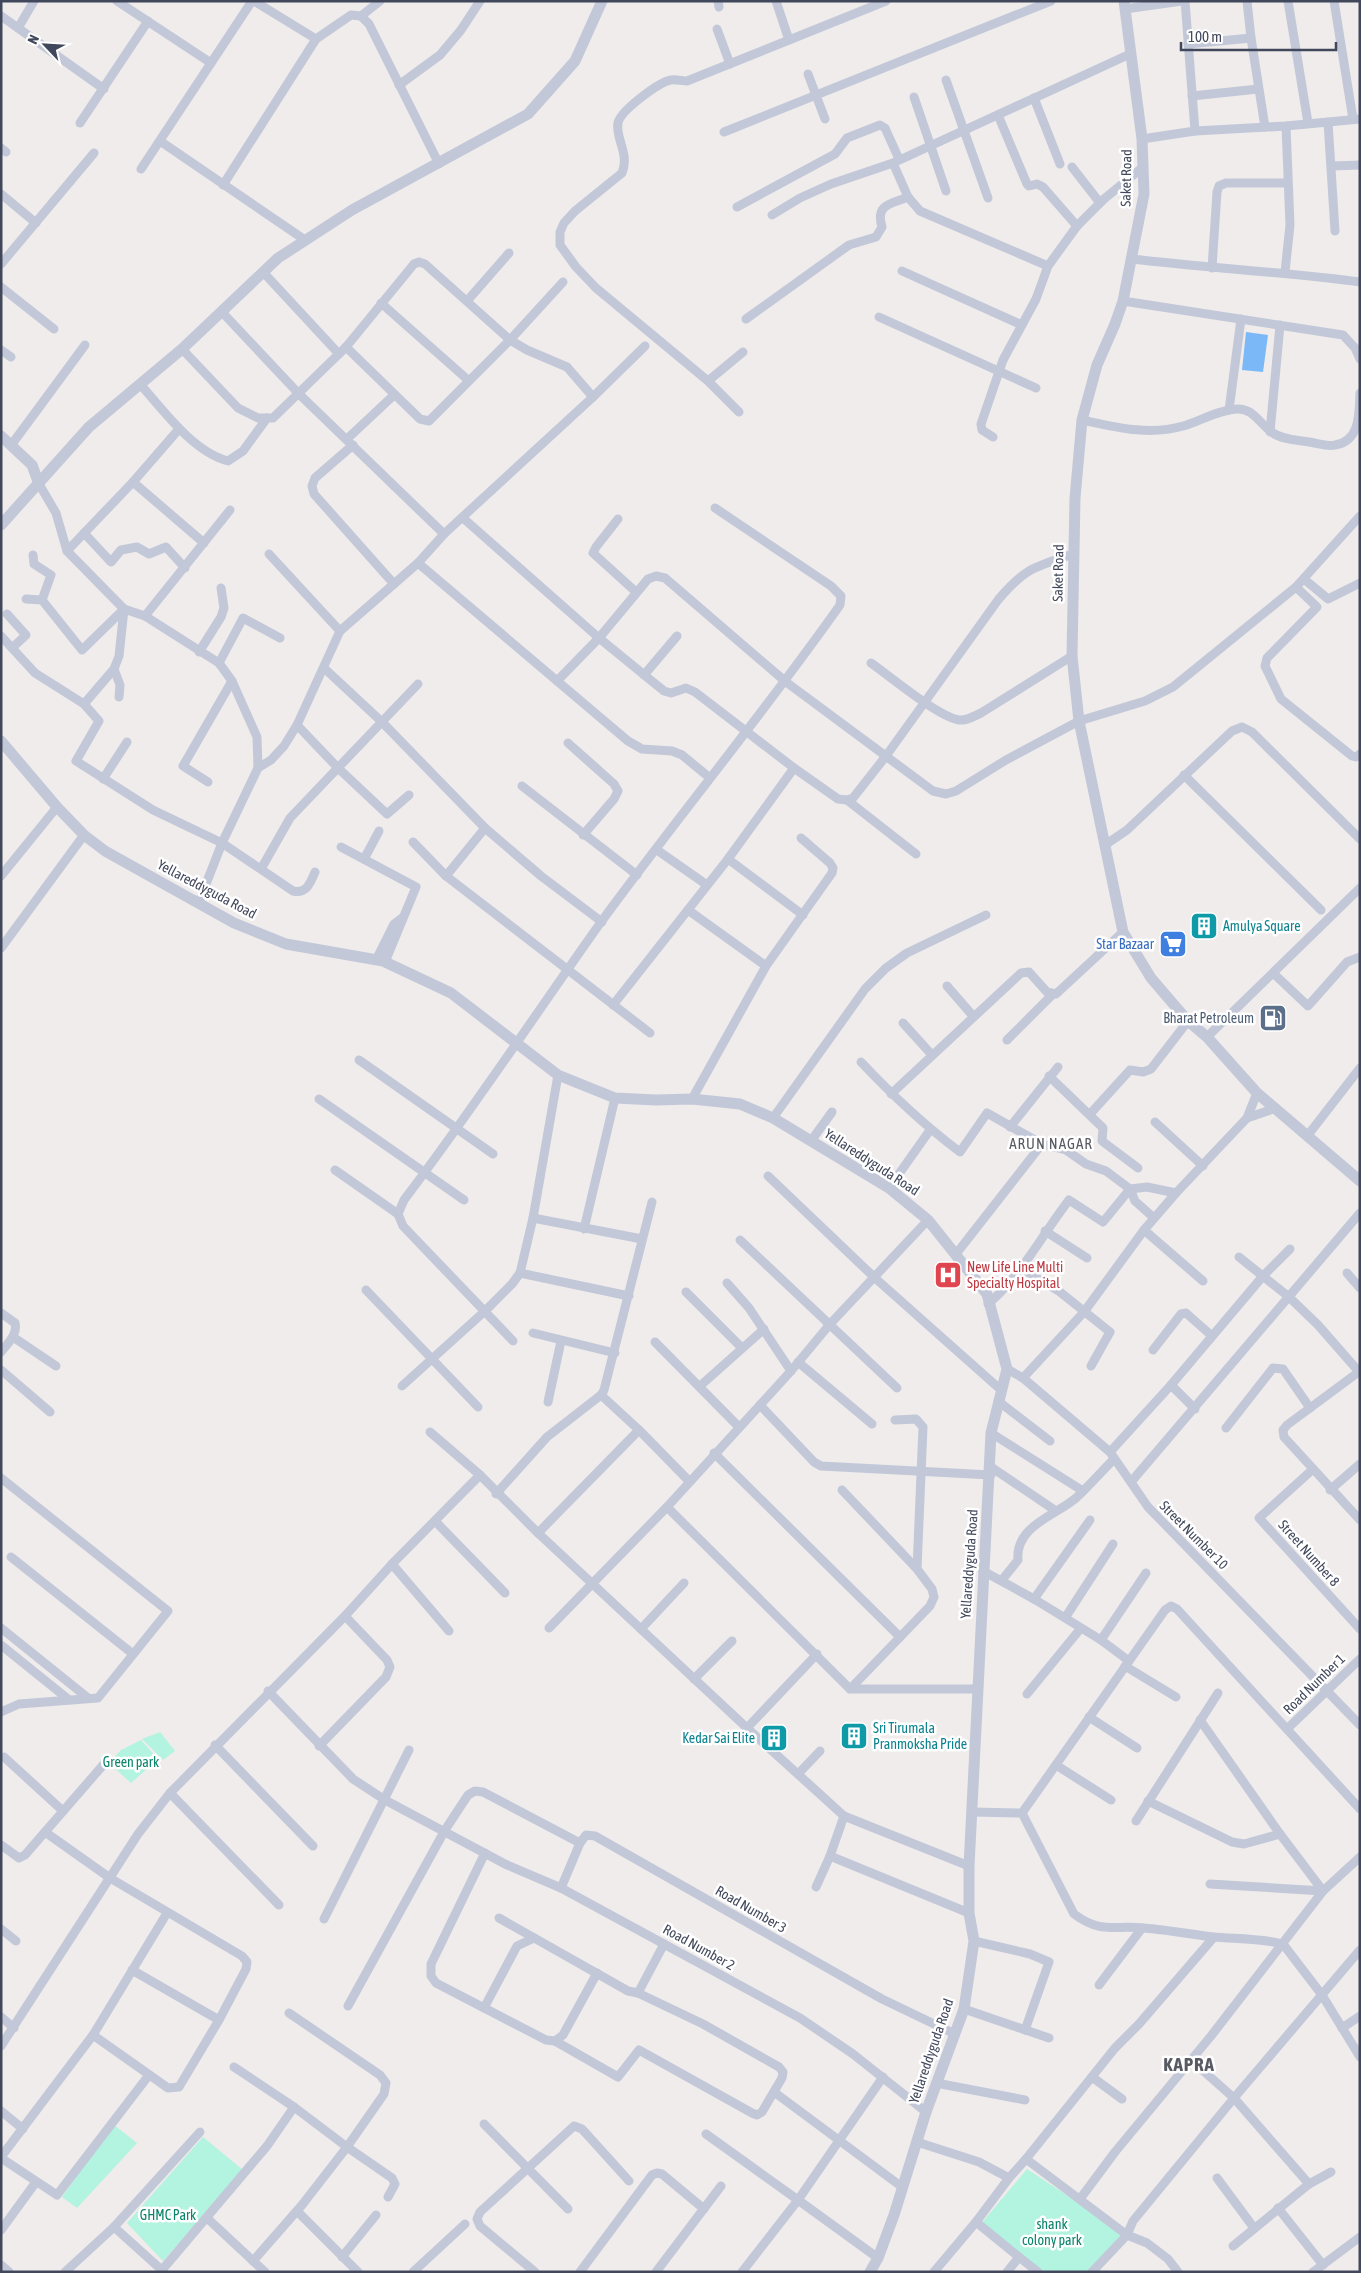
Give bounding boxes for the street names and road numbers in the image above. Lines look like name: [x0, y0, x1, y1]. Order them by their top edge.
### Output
street label: Saket Road: [1118, 149, 1134, 207]
street label: Saket Road: [1050, 544, 1066, 602]
street label: Yellareddyguda Road: [155, 856, 259, 922]
street label: Yellareddyguda Road: [822, 1125, 922, 1199]
street label: Street Number 10: [1157, 1498, 1232, 1573]
street label: Yellareddyguda Road: [957, 1509, 981, 1619]
street label: Street Number 8: [1275, 1517, 1343, 1590]
street label: Road Number 1: [1280, 1651, 1348, 1717]
street label: Road Number 3: [713, 1882, 789, 1936]
street label: Road Number 2: [660, 1921, 738, 1973]
street label: Yellareddyguda Road: [906, 1997, 956, 2105]

